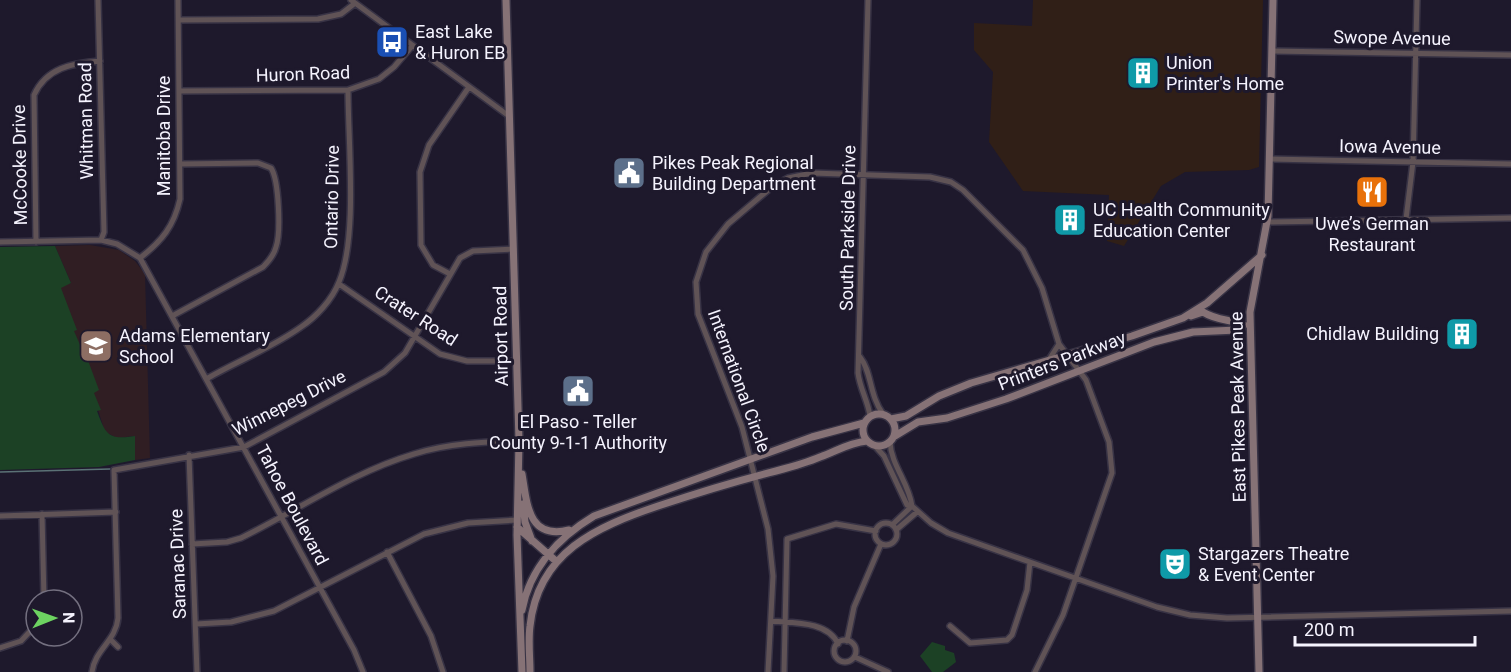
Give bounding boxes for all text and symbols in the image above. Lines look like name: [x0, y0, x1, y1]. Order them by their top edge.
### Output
place label: East Lake & Huron EB: [415, 21, 505, 63]
bus stop icon: East Lake & Huron EB: [374, 24, 410, 60]
street label: Swope Avenue: [1333, 26, 1451, 49]
place label: Union Printer's Home: [1166, 52, 1284, 94]
building icon: Union Printer's Home: [1125, 55, 1161, 91]
street label: Huron Road: [255, 61, 351, 86]
street label: Whitman Road: [74, 62, 97, 180]
street label: Manitoba Drive: [153, 76, 174, 196]
street label: McCooke Drive: [8, 104, 31, 226]
street label: Iowa Avenue: [1339, 135, 1441, 158]
street label: Ontario Drive: [320, 145, 343, 249]
street label: South Parkside Drive: [836, 145, 859, 311]
place label: Pikes Peak Regional Building Department: [652, 152, 816, 194]
public building icon: Pikes Peak Regional Building Department: [611, 155, 647, 191]
restaurant icon: Uwe’s German Restaurant: [1354, 174, 1390, 210]
place label: UC Health Community Education Center: [1093, 199, 1270, 241]
building icon: UC Health Community Education Center: [1052, 202, 1088, 238]
place label: Uwe’s German Restaurant: [1315, 213, 1429, 255]
street label: Crater Road: [371, 281, 462, 350]
street label: Airport Road: [489, 285, 512, 387]
street label: International Circle: [704, 306, 775, 455]
street label: East Pikes Peak Avenue: [1225, 312, 1250, 503]
building icon: Chidlaw Building: [1444, 316, 1480, 352]
place label: Chidlaw Building: [1306, 323, 1439, 344]
place label: Adams Elementary School: [119, 325, 271, 367]
street label: Printers Parkway: [995, 326, 1129, 395]
school or university icon: Adams Elementary School: [78, 328, 114, 364]
street label: Winnepeg Drive: [229, 365, 349, 440]
public building icon: El Paso - Teller County 9-1-1 Authority: [560, 373, 596, 409]
place label: El Paso - Teller County 9-1-1 Authority: [489, 411, 667, 453]
street label: Tahoe Boulevard: [252, 441, 333, 569]
street label: Saranac Drive: [165, 509, 190, 619]
place label: Stargazers Theatre & Event Center: [1198, 543, 1349, 585]
theatre icon: Stargazers Theatre & Event Center: [1157, 546, 1193, 582]
north arrow: [24, 588, 84, 648]
scale bar: [1295, 609, 1475, 647]
text: N: [59, 612, 78, 624]
text: 200 m: [1304, 619, 1355, 640]

